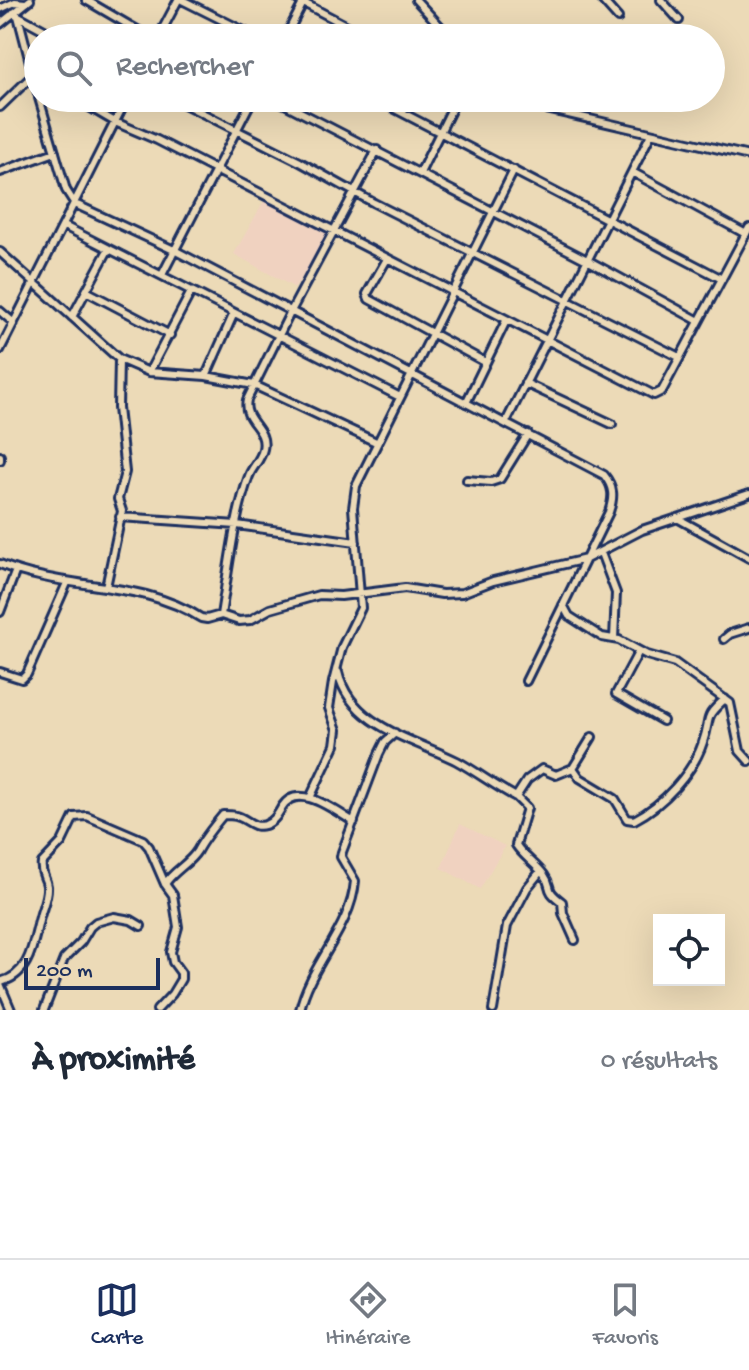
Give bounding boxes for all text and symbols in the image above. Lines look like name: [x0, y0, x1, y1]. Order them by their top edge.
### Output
search box: [24, 24, 725, 112]
icon: search: [52, 46, 96, 90]
text: Rechercher: [116, 51, 252, 86]
map controls: [653, 914, 725, 986]
button: locate: [653, 914, 725, 986]
scale bar: [24, 954, 160, 990]
text: 200 m: [36, 959, 93, 985]
text: À proximité: [32, 1042, 195, 1082]
text: 0 résultats: [601, 1047, 717, 1078]
tab: Carte: [91, 1278, 143, 1352]
tab: Itinéraire: [326, 1278, 410, 1352]
tab: Favoris: [593, 1278, 658, 1352]

